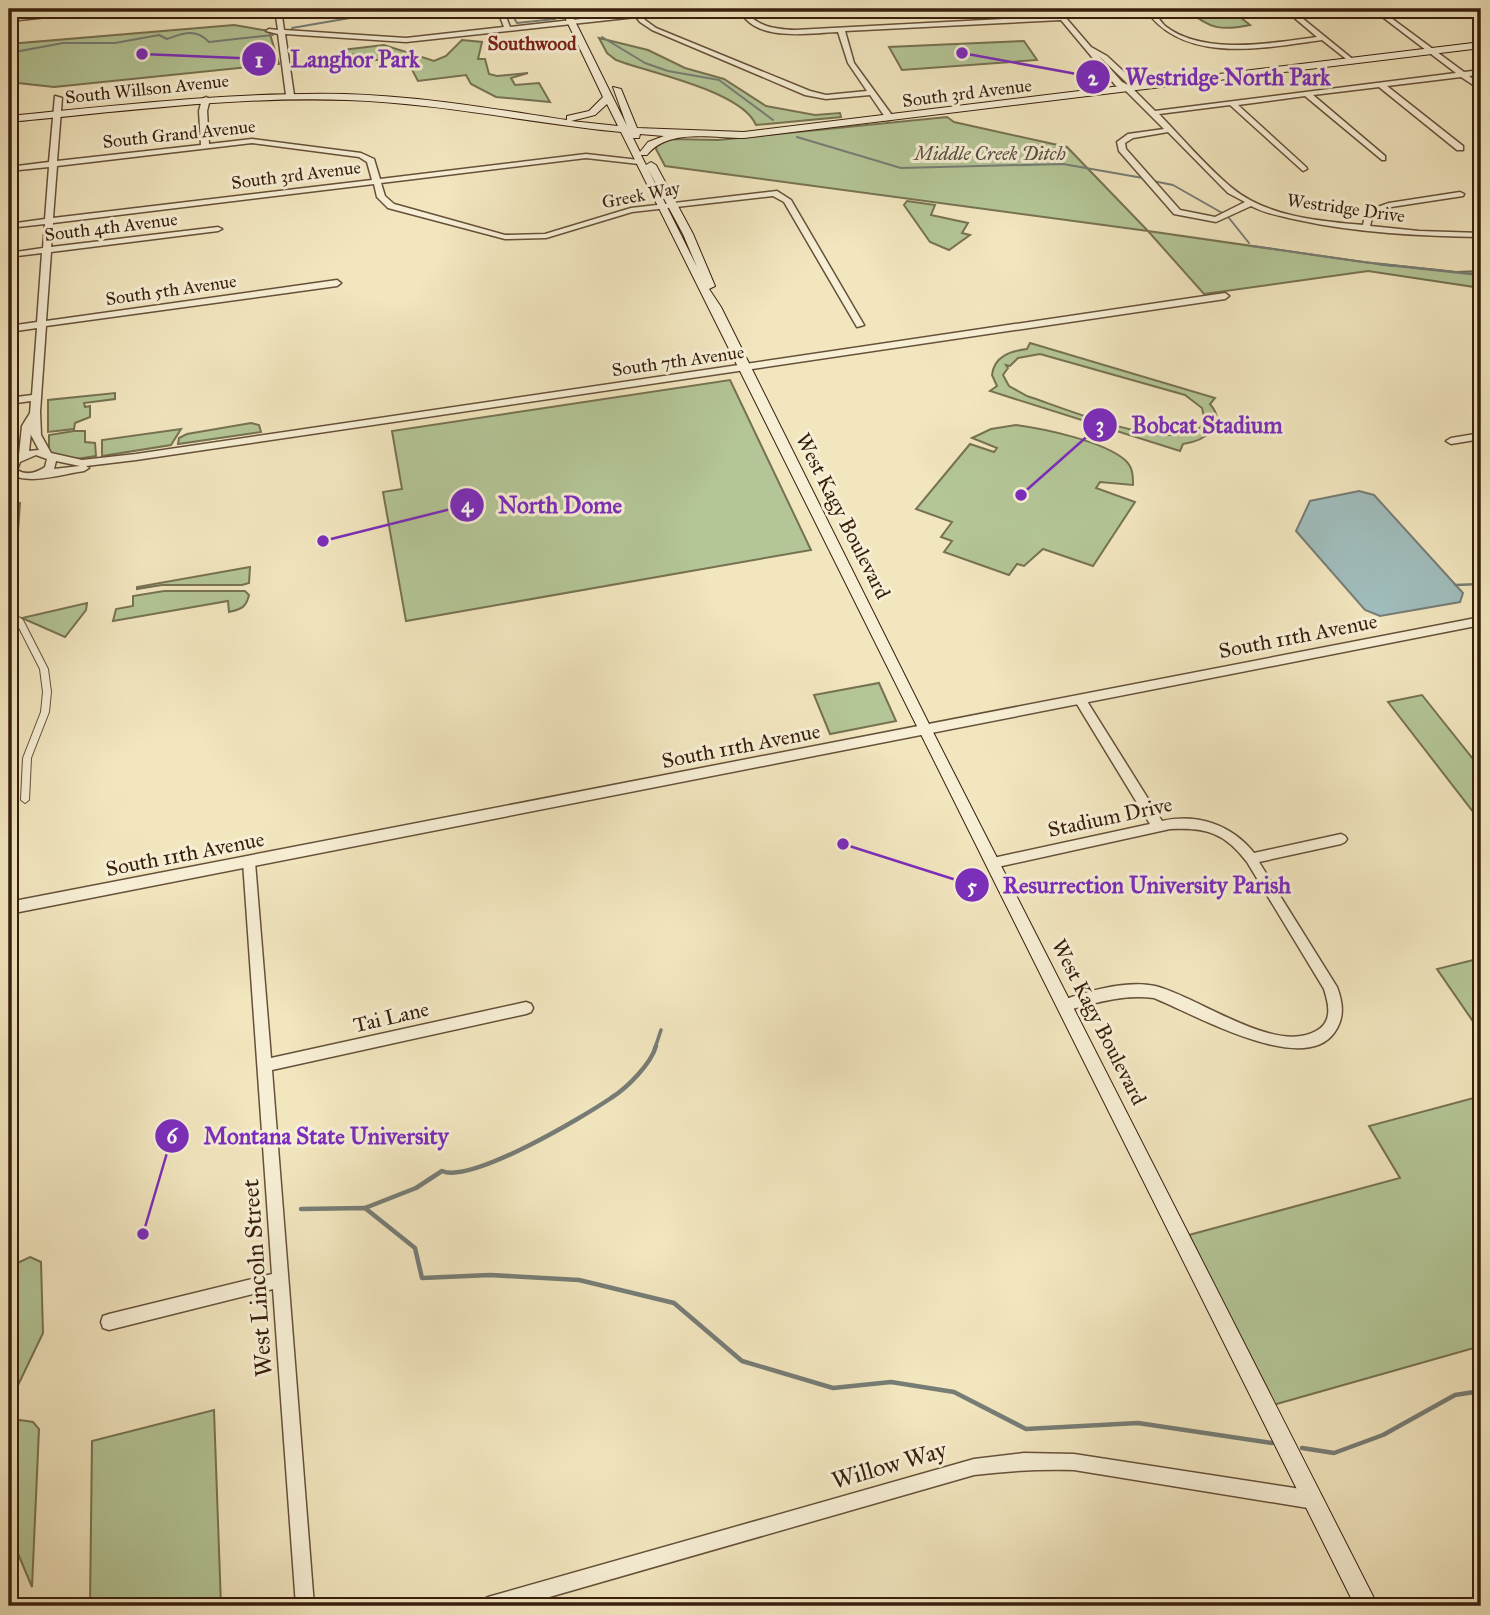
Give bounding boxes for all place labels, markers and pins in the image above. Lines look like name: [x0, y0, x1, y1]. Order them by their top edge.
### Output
callout: Langhor Park: [242, 37, 434, 81]
callout: Westridge North Park: [1076, 55, 1344, 99]
callout: Bobcat Stadium: [1083, 403, 1297, 447]
callout: North Dome: [449, 483, 636, 527]
callout: Resurrection University Parish: [954, 863, 1306, 907]
callout: Montana State University: [154, 1114, 462, 1158]

